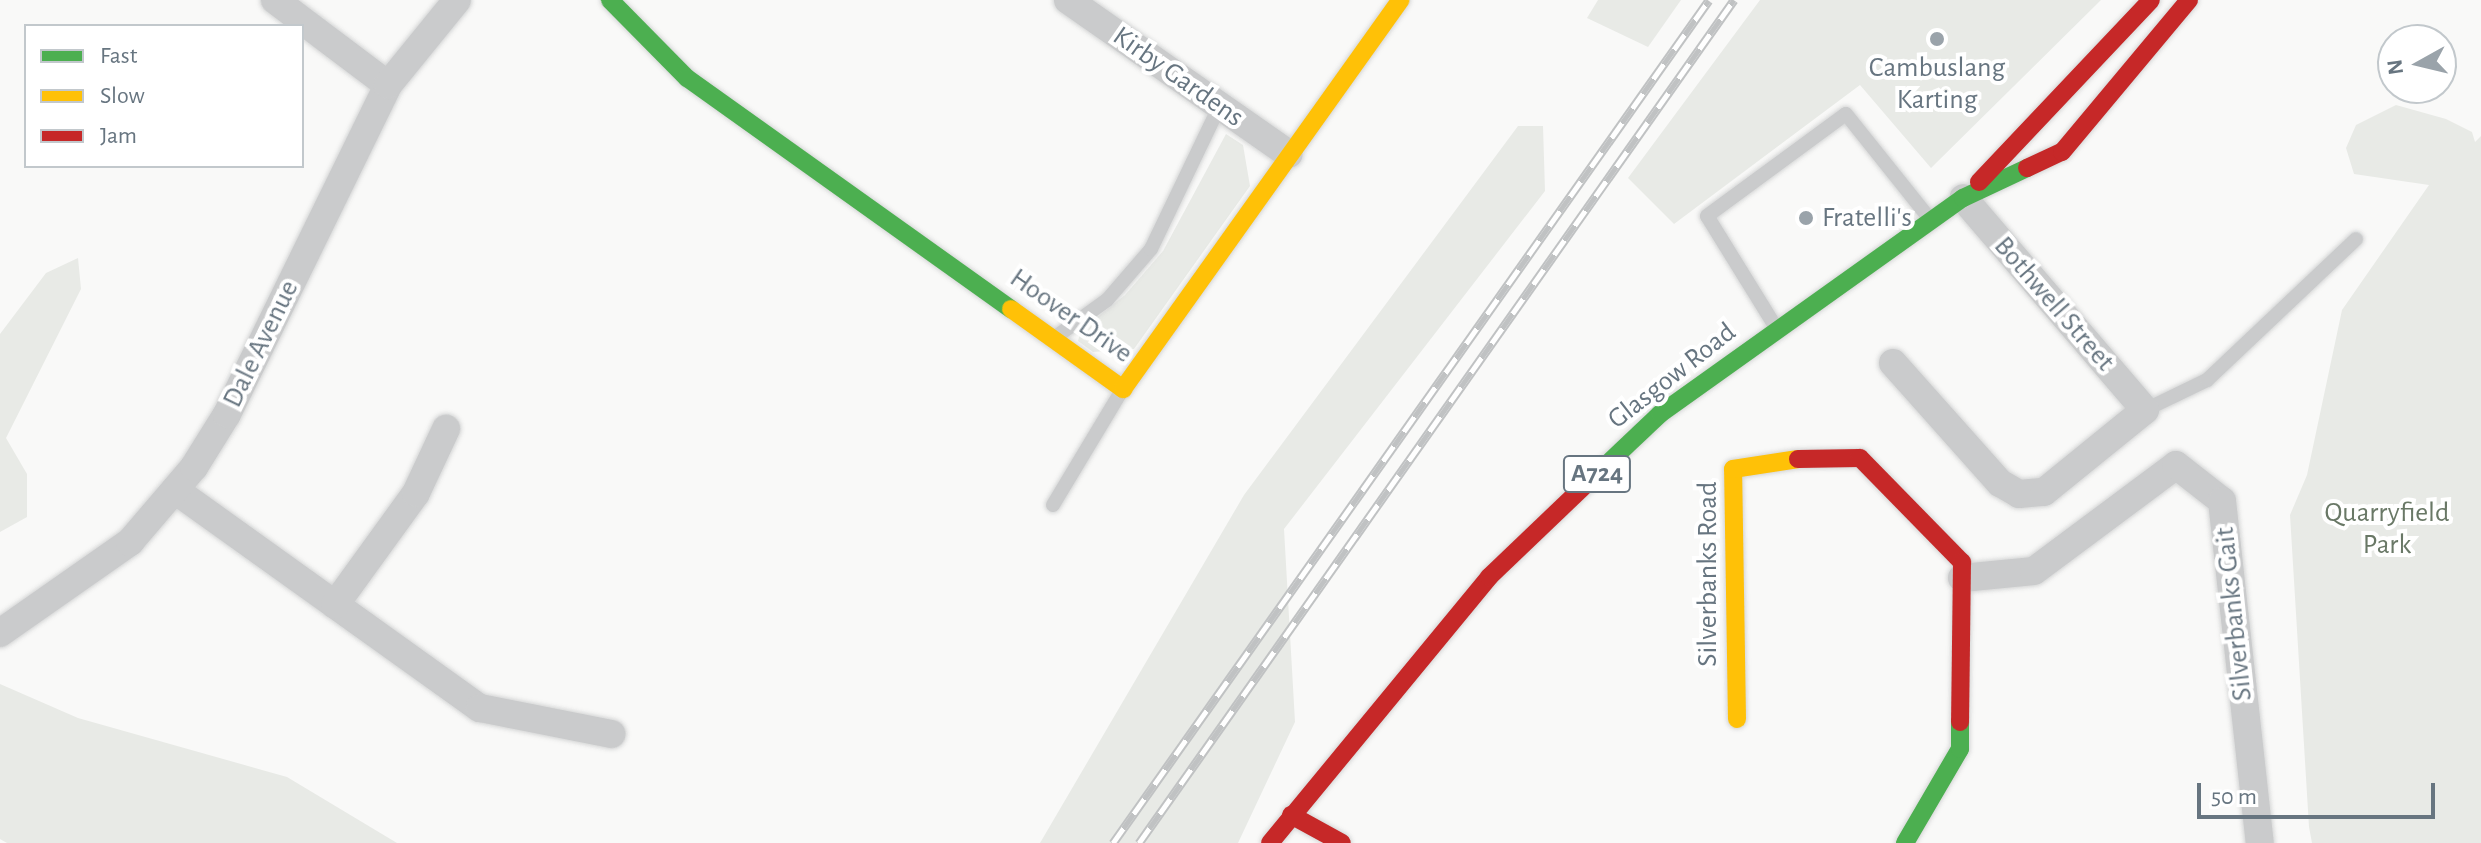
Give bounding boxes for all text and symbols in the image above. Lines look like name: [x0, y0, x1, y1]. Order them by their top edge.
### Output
street label: Kirby Gardens: [1106, 20, 1250, 134]
legend: [24, 24, 304, 168]
north arrow: [2377, 24, 2457, 104]
marker: Cambuslang Karting: [1928, 30, 1946, 48]
text: Fast: [100, 44, 137, 68]
place label: Cambuslang Karting: [1869, 51, 2005, 117]
text: N: [2383, 58, 2407, 76]
text: Slow: [100, 84, 145, 108]
text: Jam: [100, 124, 137, 148]
place label: Fratelli's: [1822, 201, 1912, 235]
marker: Fratelli's: [1797, 209, 1815, 227]
street label: Bothwell Street: [1986, 230, 2122, 378]
street label: Hoover Drive: [1003, 262, 1139, 370]
street label: Dale Avenue: [216, 275, 306, 413]
street label: Glasgow Road: [1601, 316, 1743, 436]
road number: A724: [1561, 452, 1633, 496]
street label: Silverbanks Road: [1691, 481, 1725, 667]
park label: Quarryfield Park: [2324, 496, 2450, 562]
street label: Silverbanks Gait: [2208, 525, 2260, 703]
scale bar: [2201, 767, 2439, 817]
text: 50 m: [2211, 785, 2257, 809]

